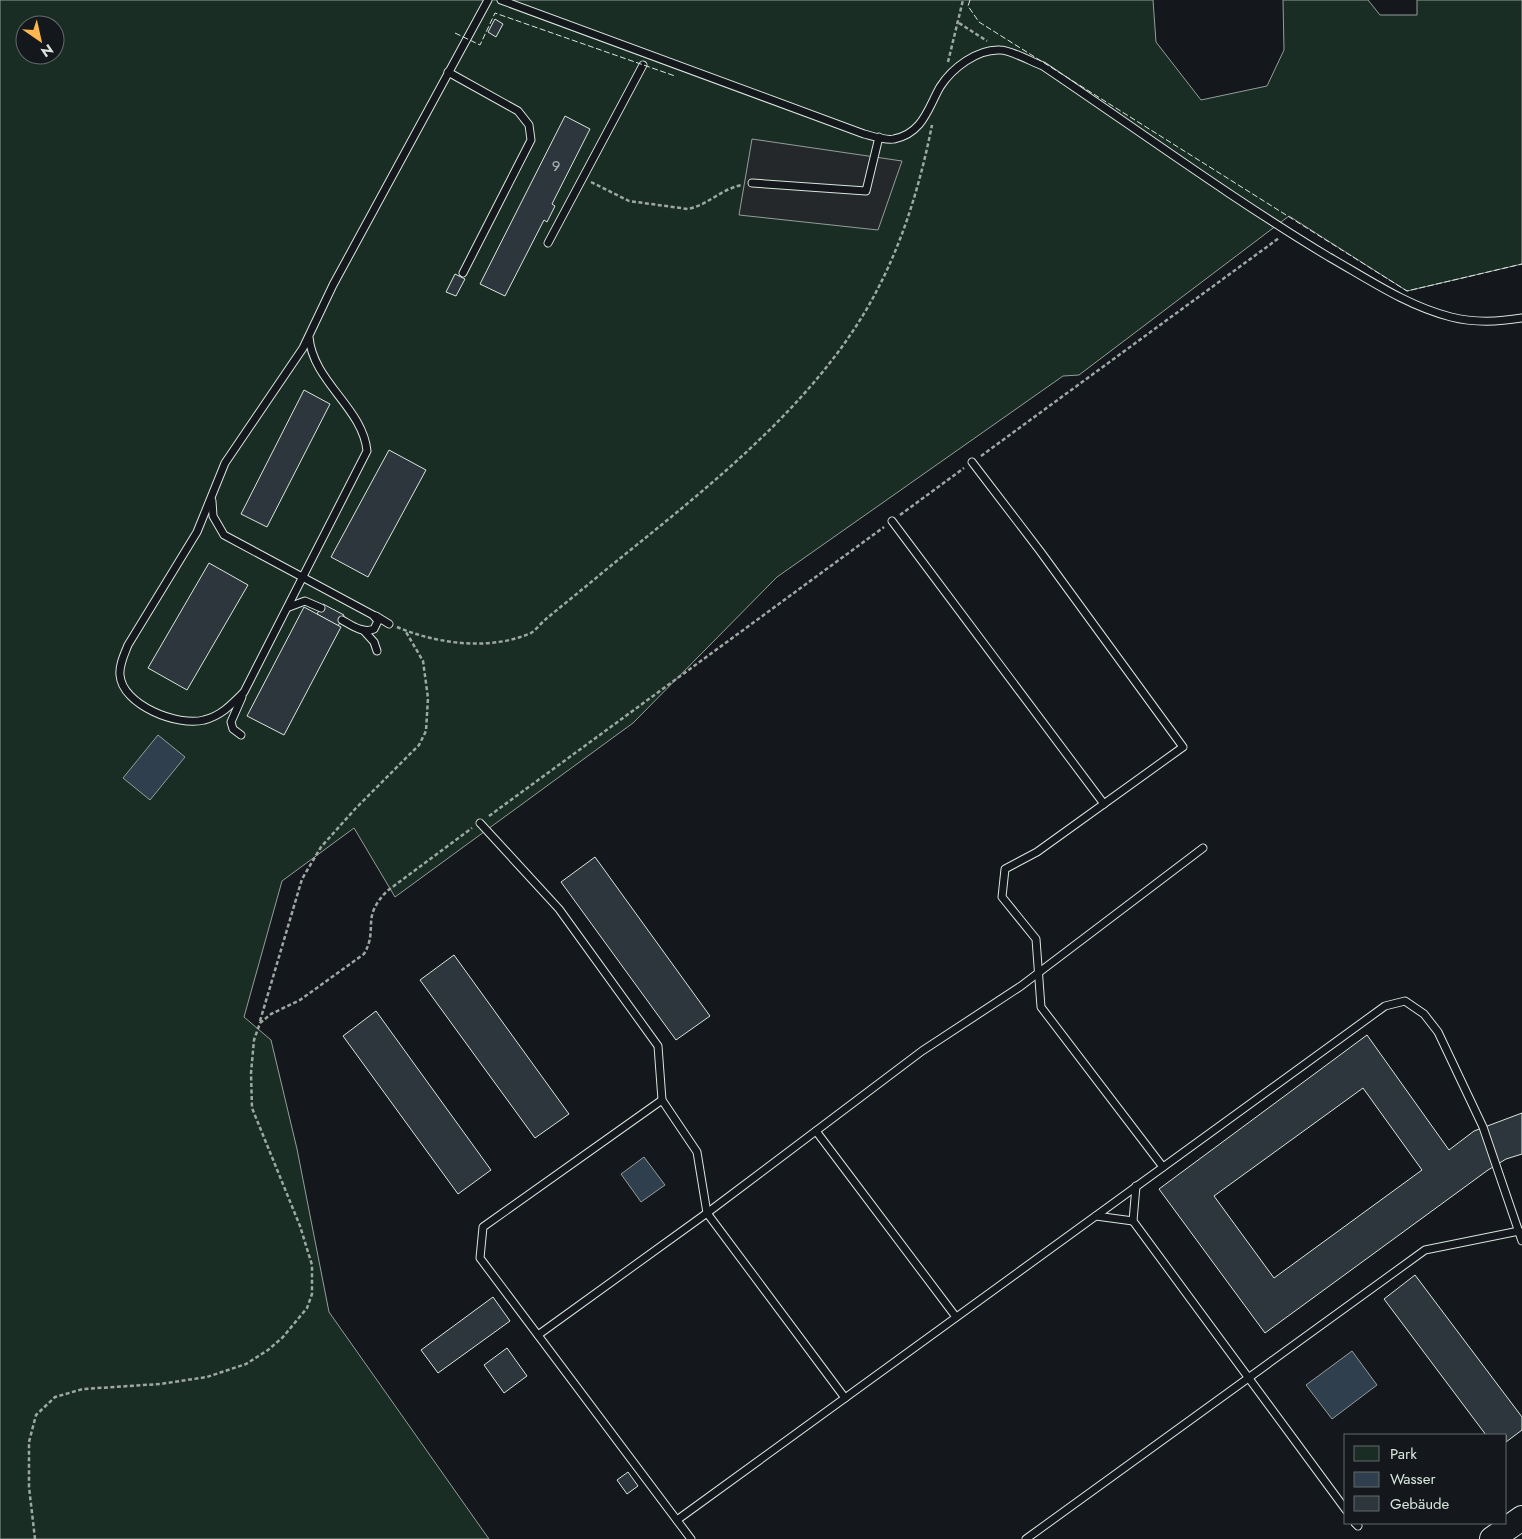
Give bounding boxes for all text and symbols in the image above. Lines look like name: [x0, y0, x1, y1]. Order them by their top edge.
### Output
north arrow: [15, 15, 65, 65]
text: N: [37, 39, 57, 62]
house number: 9: [552, 155, 560, 177]
legend: [1344, 1434, 1507, 1524]
text: Park: [1390, 1443, 1417, 1465]
text: Wasser: [1390, 1468, 1436, 1490]
text: Gebäude: [1390, 1493, 1450, 1515]

